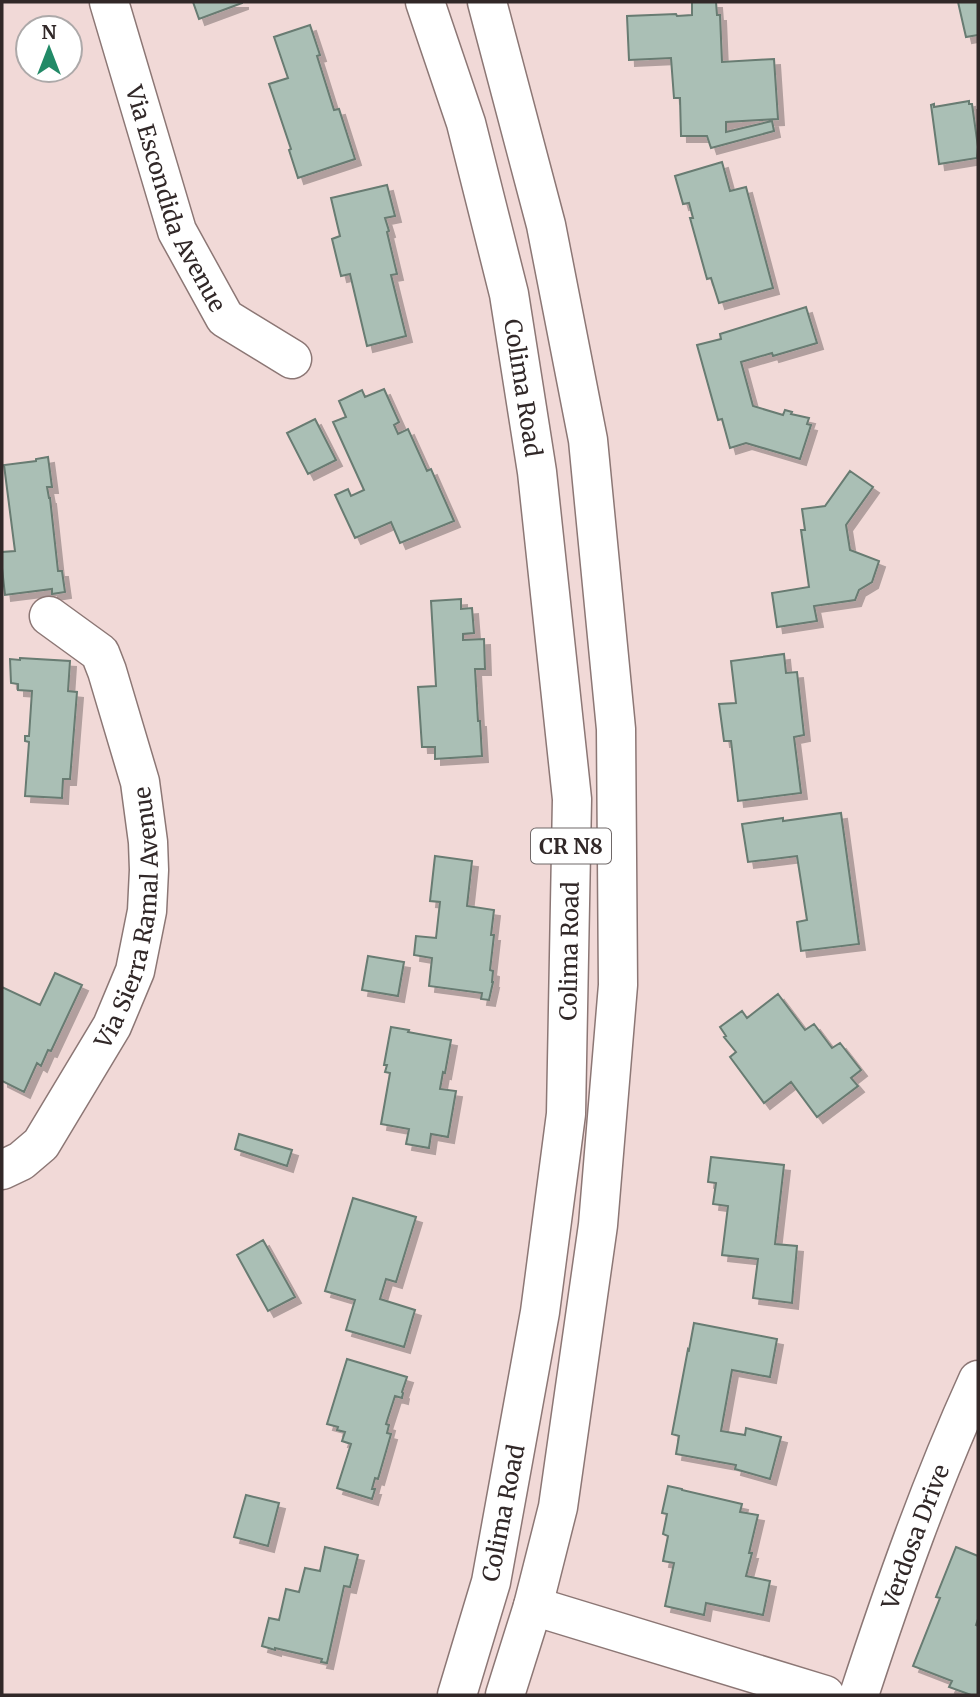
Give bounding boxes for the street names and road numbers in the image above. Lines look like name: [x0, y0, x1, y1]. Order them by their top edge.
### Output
street label: Via Escondida Avenue: [120, 81, 233, 316]
street label: Colima Road: [499, 317, 549, 459]
street label: Via Sierra Ramal Avenue: [87, 785, 164, 1054]
road number: CR N8: [531, 828, 611, 864]
street label: Colima Road: [553, 881, 585, 1021]
street label: Colima Road: [476, 1442, 531, 1584]
street label: Verdosa Drive: [874, 1460, 955, 1614]

